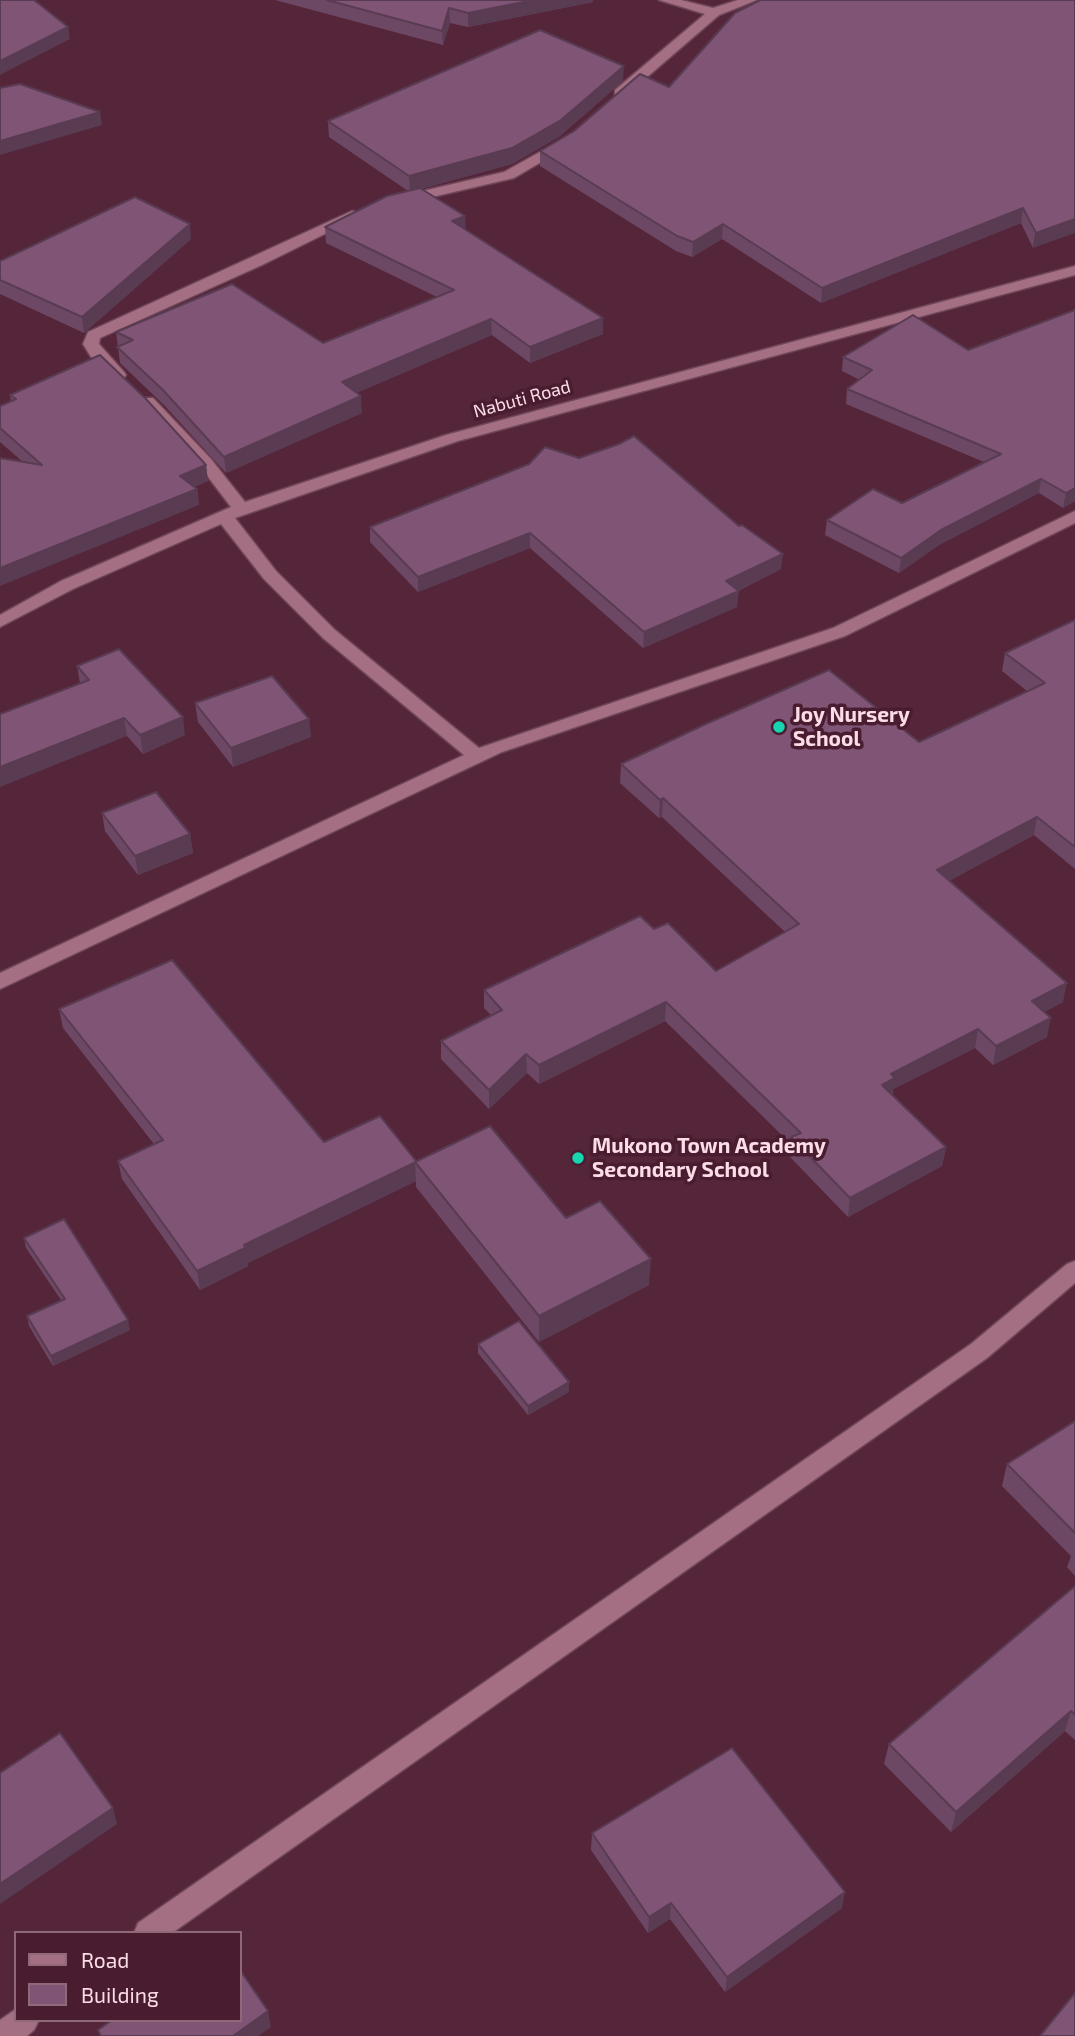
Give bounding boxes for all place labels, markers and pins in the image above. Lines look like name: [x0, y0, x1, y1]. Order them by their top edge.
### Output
place label: Joy Nursery School: [793, 702, 910, 752]
marker: Joy Nursery School: [771, 719, 787, 735]
place label: Mukono Town Academy Secondary School: [592, 1133, 826, 1183]
marker: Mukono Town Academy Secondary School: [570, 1150, 586, 1166]

